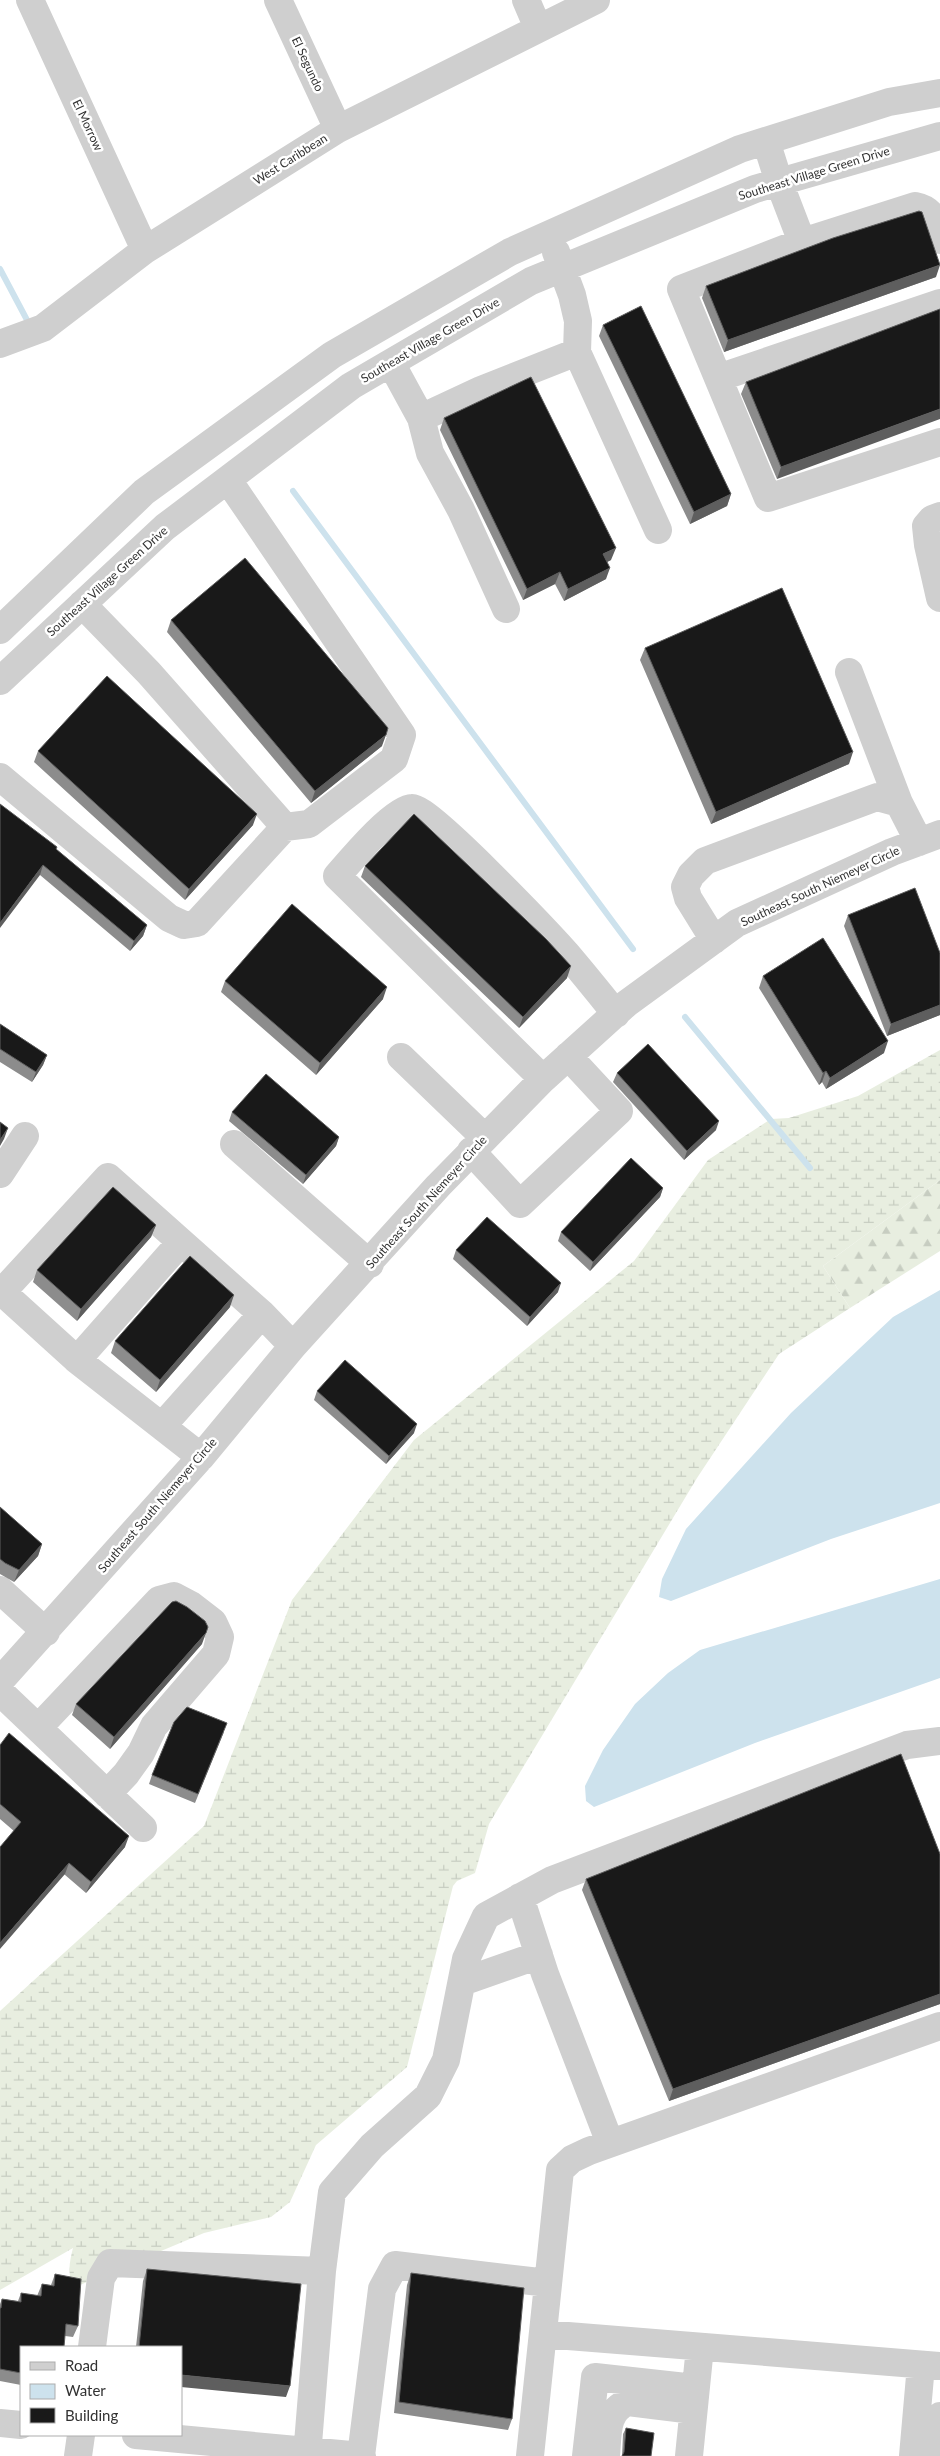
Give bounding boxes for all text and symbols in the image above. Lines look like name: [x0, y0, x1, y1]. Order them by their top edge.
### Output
street label: El Segundo: [289, 34, 327, 94]
street label: El Morrow: [70, 97, 107, 154]
street label: West Caribbean: [250, 130, 330, 188]
street label: Southeast Village Green Drive: [737, 143, 891, 203]
street label: Southeast Village Green Drive: [358, 294, 502, 386]
street label: Southeast Village Green Drive: [43, 523, 171, 639]
street label: Southeast South Niemeyer Circle: [738, 843, 902, 929]
street label: Southeast South Niemeyer Circle: [362, 1132, 490, 1272]
street label: Southeast South Niemeyer Circle: [94, 1435, 220, 1575]
legend: [20, 2346, 182, 2436]
text: Road: [65, 2356, 98, 2374]
text: Water: [65, 2381, 106, 2399]
text: Building: [65, 2406, 118, 2424]

